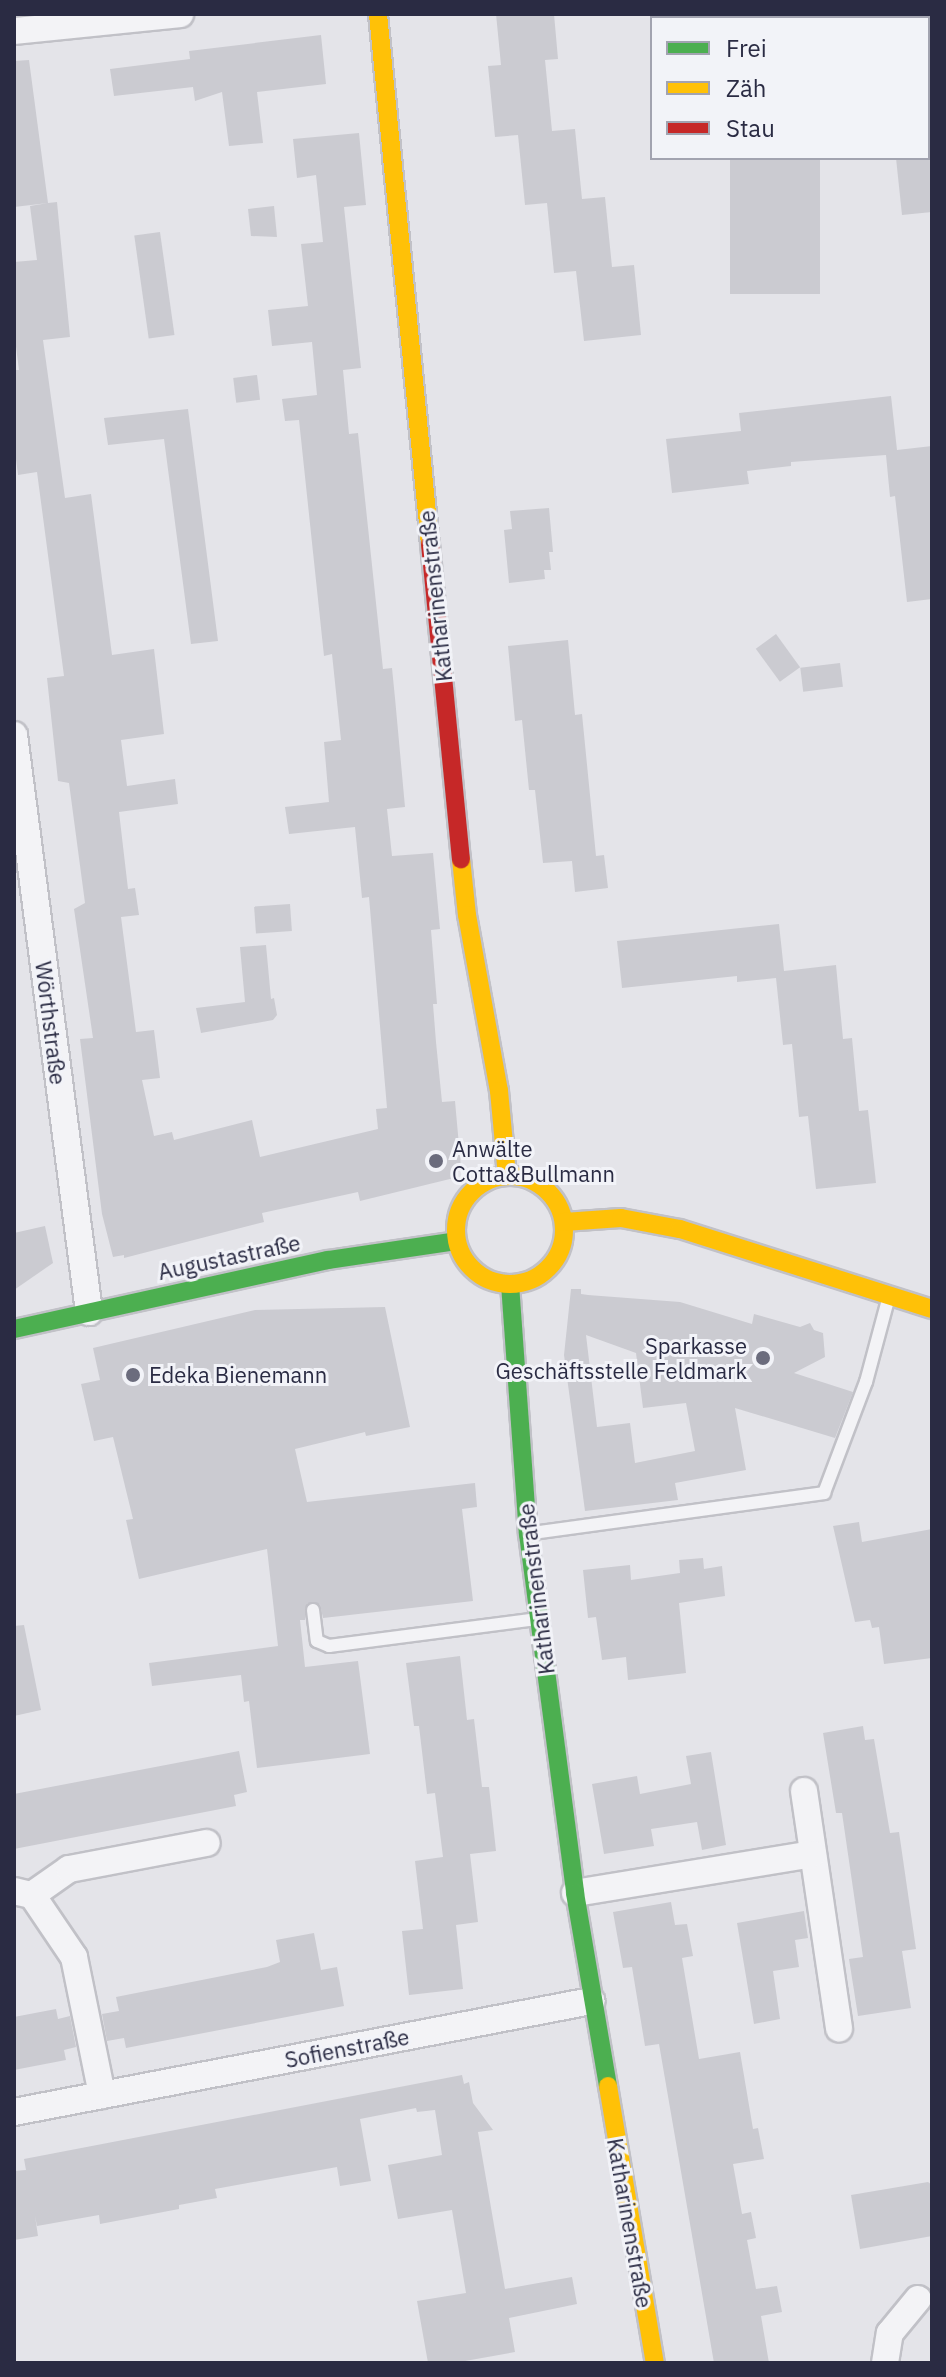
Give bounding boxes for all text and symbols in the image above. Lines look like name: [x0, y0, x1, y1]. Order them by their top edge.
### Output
legend: [650, 16, 930, 160]
text: Frei: [726, 32, 767, 64]
text: Zäh: [726, 72, 766, 104]
text: Stau: [726, 112, 775, 144]
street label: Katharinenstraße: [413, 509, 457, 683]
street label: Wörthstraße: [30, 960, 72, 1086]
place label: Anwälte Cotta&Bullmann: [452, 1135, 615, 1186]
marker: Anwälte Cotta&Bullmann: [427, 1152, 445, 1170]
street label: Augustastraße: [155, 1229, 303, 1285]
place label: Sparkasse Geschäftsstelle Feldmark: [496, 1332, 747, 1384]
marker: Sparkasse Geschäftsstelle Feldmark: [754, 1349, 772, 1367]
place label: Edeka Bienemann: [149, 1362, 327, 1388]
marker: Edeka Bienemann: [124, 1366, 142, 1384]
street label: Katharinenstraße: [512, 1502, 560, 1676]
street label: Sofienstraße: [283, 2023, 411, 2073]
street label: Katharinenstraße: [602, 2136, 658, 2310]

